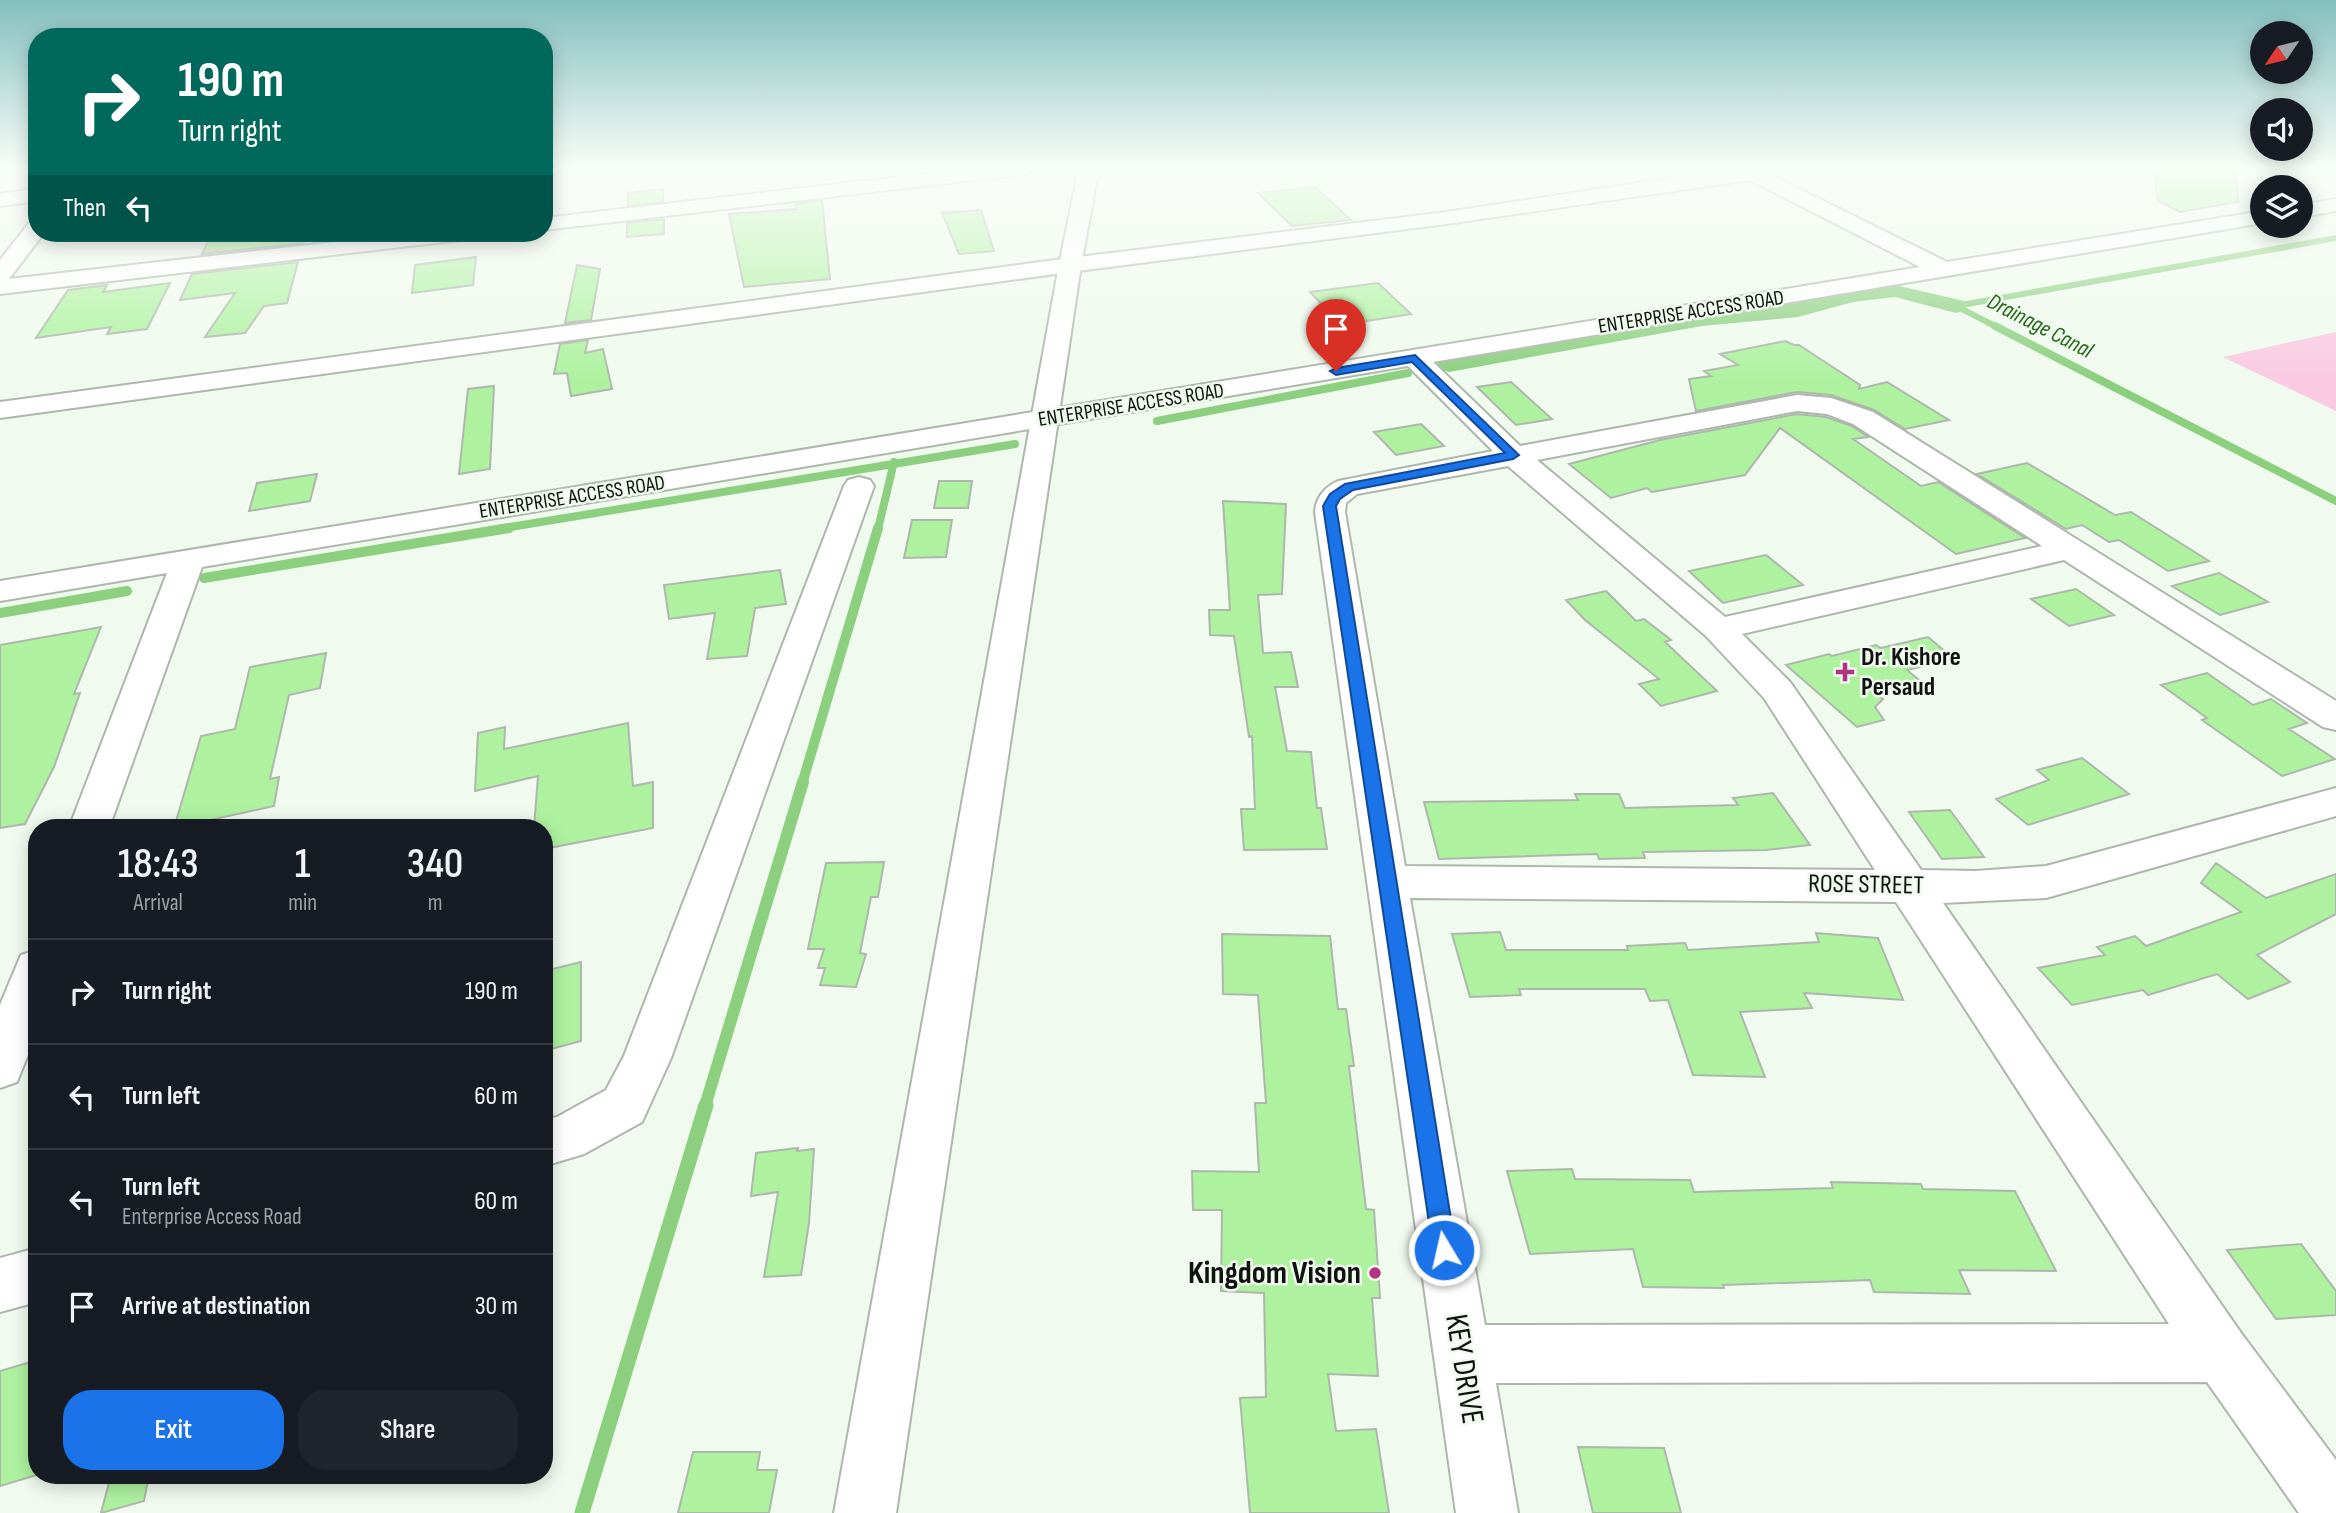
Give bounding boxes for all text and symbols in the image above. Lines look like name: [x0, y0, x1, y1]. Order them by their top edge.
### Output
north arrow: [2250, 21, 2314, 84]
map controls: [2250, 21, 2313, 238]
text: 190 m: [178, 52, 284, 111]
icon: right: [63, 56, 154, 147]
button: sound: [2250, 98, 2313, 161]
text: Turn right: [178, 112, 282, 151]
button: layers: [2250, 175, 2313, 238]
icon: left: [120, 189, 158, 227]
text: Then: [63, 193, 106, 224]
street label: ENTERPRISE ACCESS ROAD: [1596, 285, 1786, 339]
water label: Drainage Canal: [1983, 287, 2098, 365]
pin: [1306, 299, 1366, 371]
icon: arrive: [1317, 310, 1355, 348]
street label: ENTERPRISE ACCESS ROAD: [1036, 378, 1226, 432]
street label: ENTERPRISE ACCESS ROAD: [477, 470, 667, 524]
place label: Dr. Kishore Persaud: [1861, 642, 1961, 703]
marker: Dr. Kishore Persaud: [1835, 662, 1855, 682]
text: 18:43: [118, 839, 199, 890]
text: 1: [295, 839, 311, 890]
text: 340: [407, 839, 463, 890]
street label: ROSE STREET: [1808, 868, 1924, 902]
text: Arrival: [133, 889, 183, 917]
text: min: [288, 889, 317, 917]
text: m: [428, 889, 442, 917]
icon: right: [63, 973, 101, 1011]
text: Turn right: [122, 976, 211, 1007]
text: 190 m: [465, 976, 518, 1007]
icon: left: [63, 1078, 101, 1116]
text: Turn left: [122, 1081, 200, 1112]
text: 60 m: [474, 1081, 518, 1112]
text: Turn left: [122, 1172, 200, 1203]
icon: left: [63, 1183, 101, 1221]
text: 60 m: [474, 1186, 518, 1217]
text: Enterprise Access Road: [122, 1203, 302, 1231]
position arrow: [1407, 1213, 1481, 1287]
place label: Kingdom Vision: [1188, 1254, 1361, 1293]
marker: Kingdom Vision: [1367, 1265, 1383, 1281]
icon: arrive: [63, 1288, 101, 1326]
text: Arrive at destination: [122, 1291, 310, 1322]
text: 30 m: [475, 1291, 518, 1322]
street label: KEY DRIVE: [1436, 1311, 1492, 1427]
button: Exit: [63, 1390, 284, 1470]
button: Share: [298, 1390, 518, 1470]

